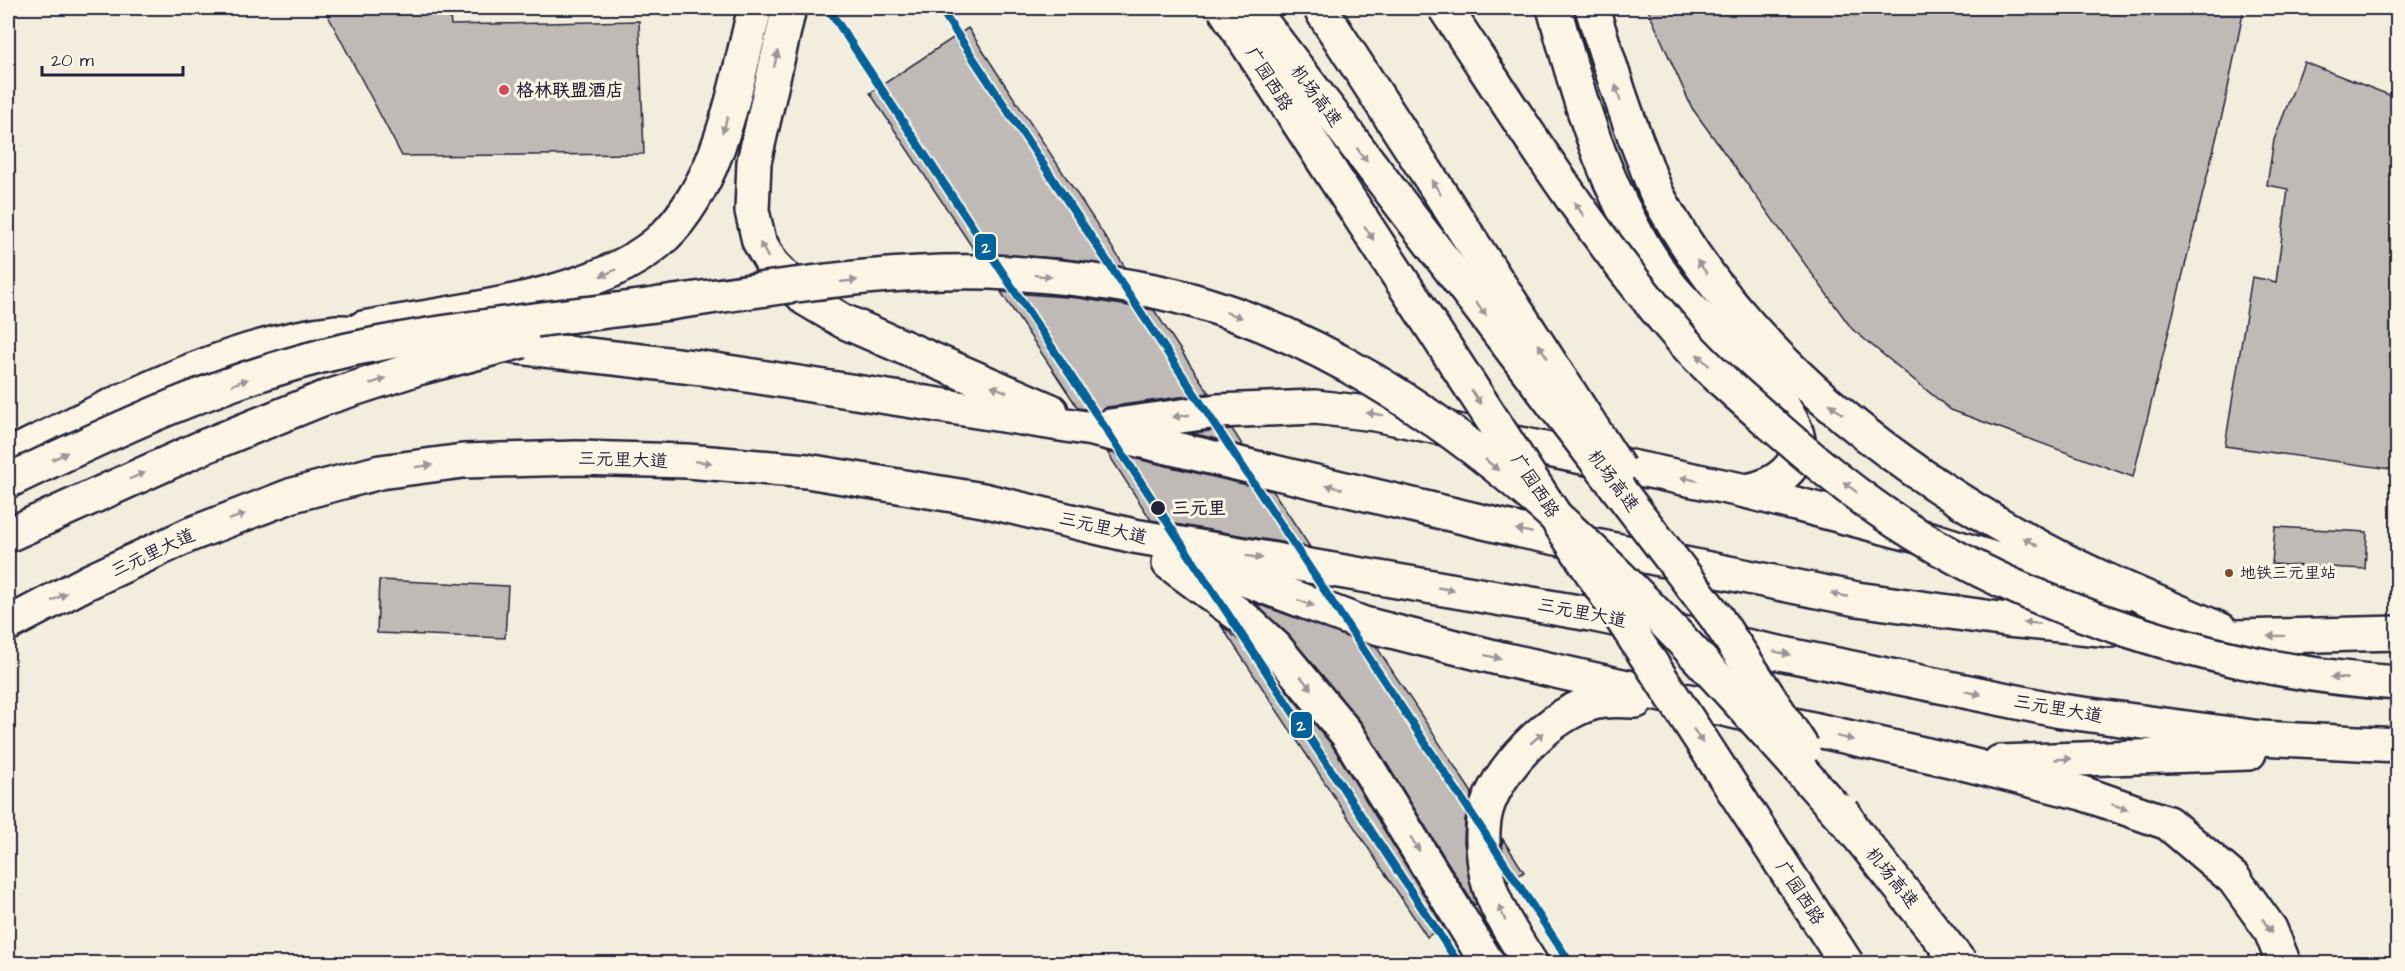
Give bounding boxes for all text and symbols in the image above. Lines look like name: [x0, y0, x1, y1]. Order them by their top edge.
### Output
scale bar: [42, 39, 183, 77]
street label: 广园西路: [1239, 42, 1299, 116]
text: 20 m: [51, 48, 94, 73]
one-way arrow: [772, 50, 782, 69]
street label: 机场高速: [1284, 60, 1348, 132]
place label: 格林联盟酒店: [516, 78, 624, 103]
marker: 格林联盟酒店: [497, 83, 511, 97]
one-way arrow: [1613, 84, 1622, 102]
one-way arrow: [719, 116, 729, 134]
one-way arrow: [1355, 147, 1368, 163]
one-way arrow: [1431, 179, 1442, 196]
one-way arrow: [1573, 202, 1585, 218]
one-way arrow: [1364, 225, 1375, 241]
line badge: 2: [974, 233, 997, 261]
text: 2: [980, 237, 991, 259]
one-way arrow: [759, 241, 769, 258]
one-way arrow: [1697, 260, 1709, 275]
one-way arrow: [599, 268, 617, 278]
one-way arrow: [1034, 271, 1053, 281]
one-way arrow: [839, 276, 858, 286]
one-way arrow: [1474, 302, 1486, 317]
one-way arrow: [1225, 310, 1243, 320]
one-way arrow: [1537, 343, 1548, 359]
one-way arrow: [1696, 354, 1710, 368]
one-way arrow: [369, 375, 387, 385]
one-way arrow: [231, 376, 249, 386]
one-way arrow: [990, 384, 1008, 394]
one-way arrow: [1470, 388, 1482, 404]
one-way arrow: [1828, 403, 1843, 415]
one-way arrow: [1365, 410, 1384, 419]
one-way arrow: [1171, 411, 1190, 420]
street label: 机场高速: [1581, 445, 1645, 517]
street label: 三元里大道: [578, 446, 668, 474]
street label: 广园西路: [1505, 449, 1565, 523]
one-way arrow: [52, 452, 69, 461]
one-way arrow: [693, 458, 712, 467]
one-way arrow: [1484, 458, 1500, 471]
one-way arrow: [415, 461, 434, 471]
one-way arrow: [129, 471, 147, 481]
one-way arrow: [1680, 473, 1699, 483]
one-way arrow: [1325, 481, 1344, 491]
one-way arrow: [1842, 481, 1858, 494]
place label: 三元里: [1172, 496, 1226, 521]
marker: 三元里: [1149, 499, 1167, 517]
street label: 三元里大道: [1056, 506, 1150, 550]
one-way arrow: [228, 512, 246, 521]
street label: 三元里大道: [107, 523, 199, 583]
one-way arrow: [1515, 526, 1533, 536]
one-way arrow: [2022, 537, 2039, 547]
one-way arrow: [1245, 552, 1264, 561]
place label: 地铁三元里站: [2240, 562, 2336, 584]
marker: 地铁三元里站: [2223, 567, 2235, 579]
one-way arrow: [1437, 585, 1456, 594]
one-way arrow: [1829, 590, 1848, 599]
street label: 三元里大道: [1535, 592, 1629, 634]
one-way arrow: [51, 593, 68, 602]
one-way arrow: [1297, 599, 1315, 609]
one-way arrow: [2022, 618, 2041, 628]
one-way arrow: [2267, 631, 2286, 641]
one-way arrow: [1773, 649, 1792, 658]
one-way arrow: [1485, 653, 1503, 662]
one-way arrow: [2330, 673, 2349, 683]
one-way arrow: [1299, 675, 1312, 690]
one-way arrow: [1964, 689, 1983, 698]
street label: 三元里大道: [2012, 689, 2104, 729]
line badge: 2: [1290, 711, 1313, 739]
text: 2: [1295, 715, 1306, 737]
one-way arrow: [1692, 727, 1703, 744]
one-way arrow: [1529, 732, 1544, 744]
one-way arrow: [1836, 733, 1855, 743]
one-way arrow: [2054, 755, 2073, 764]
one-way arrow: [2111, 802, 2129, 812]
one-way arrow: [1409, 836, 1420, 852]
street label: 机场高速: [1860, 842, 1924, 914]
street label: 广园西路: [1770, 856, 1830, 930]
one-way arrow: [1497, 904, 1506, 922]
one-way arrow: [2262, 918, 2273, 934]

